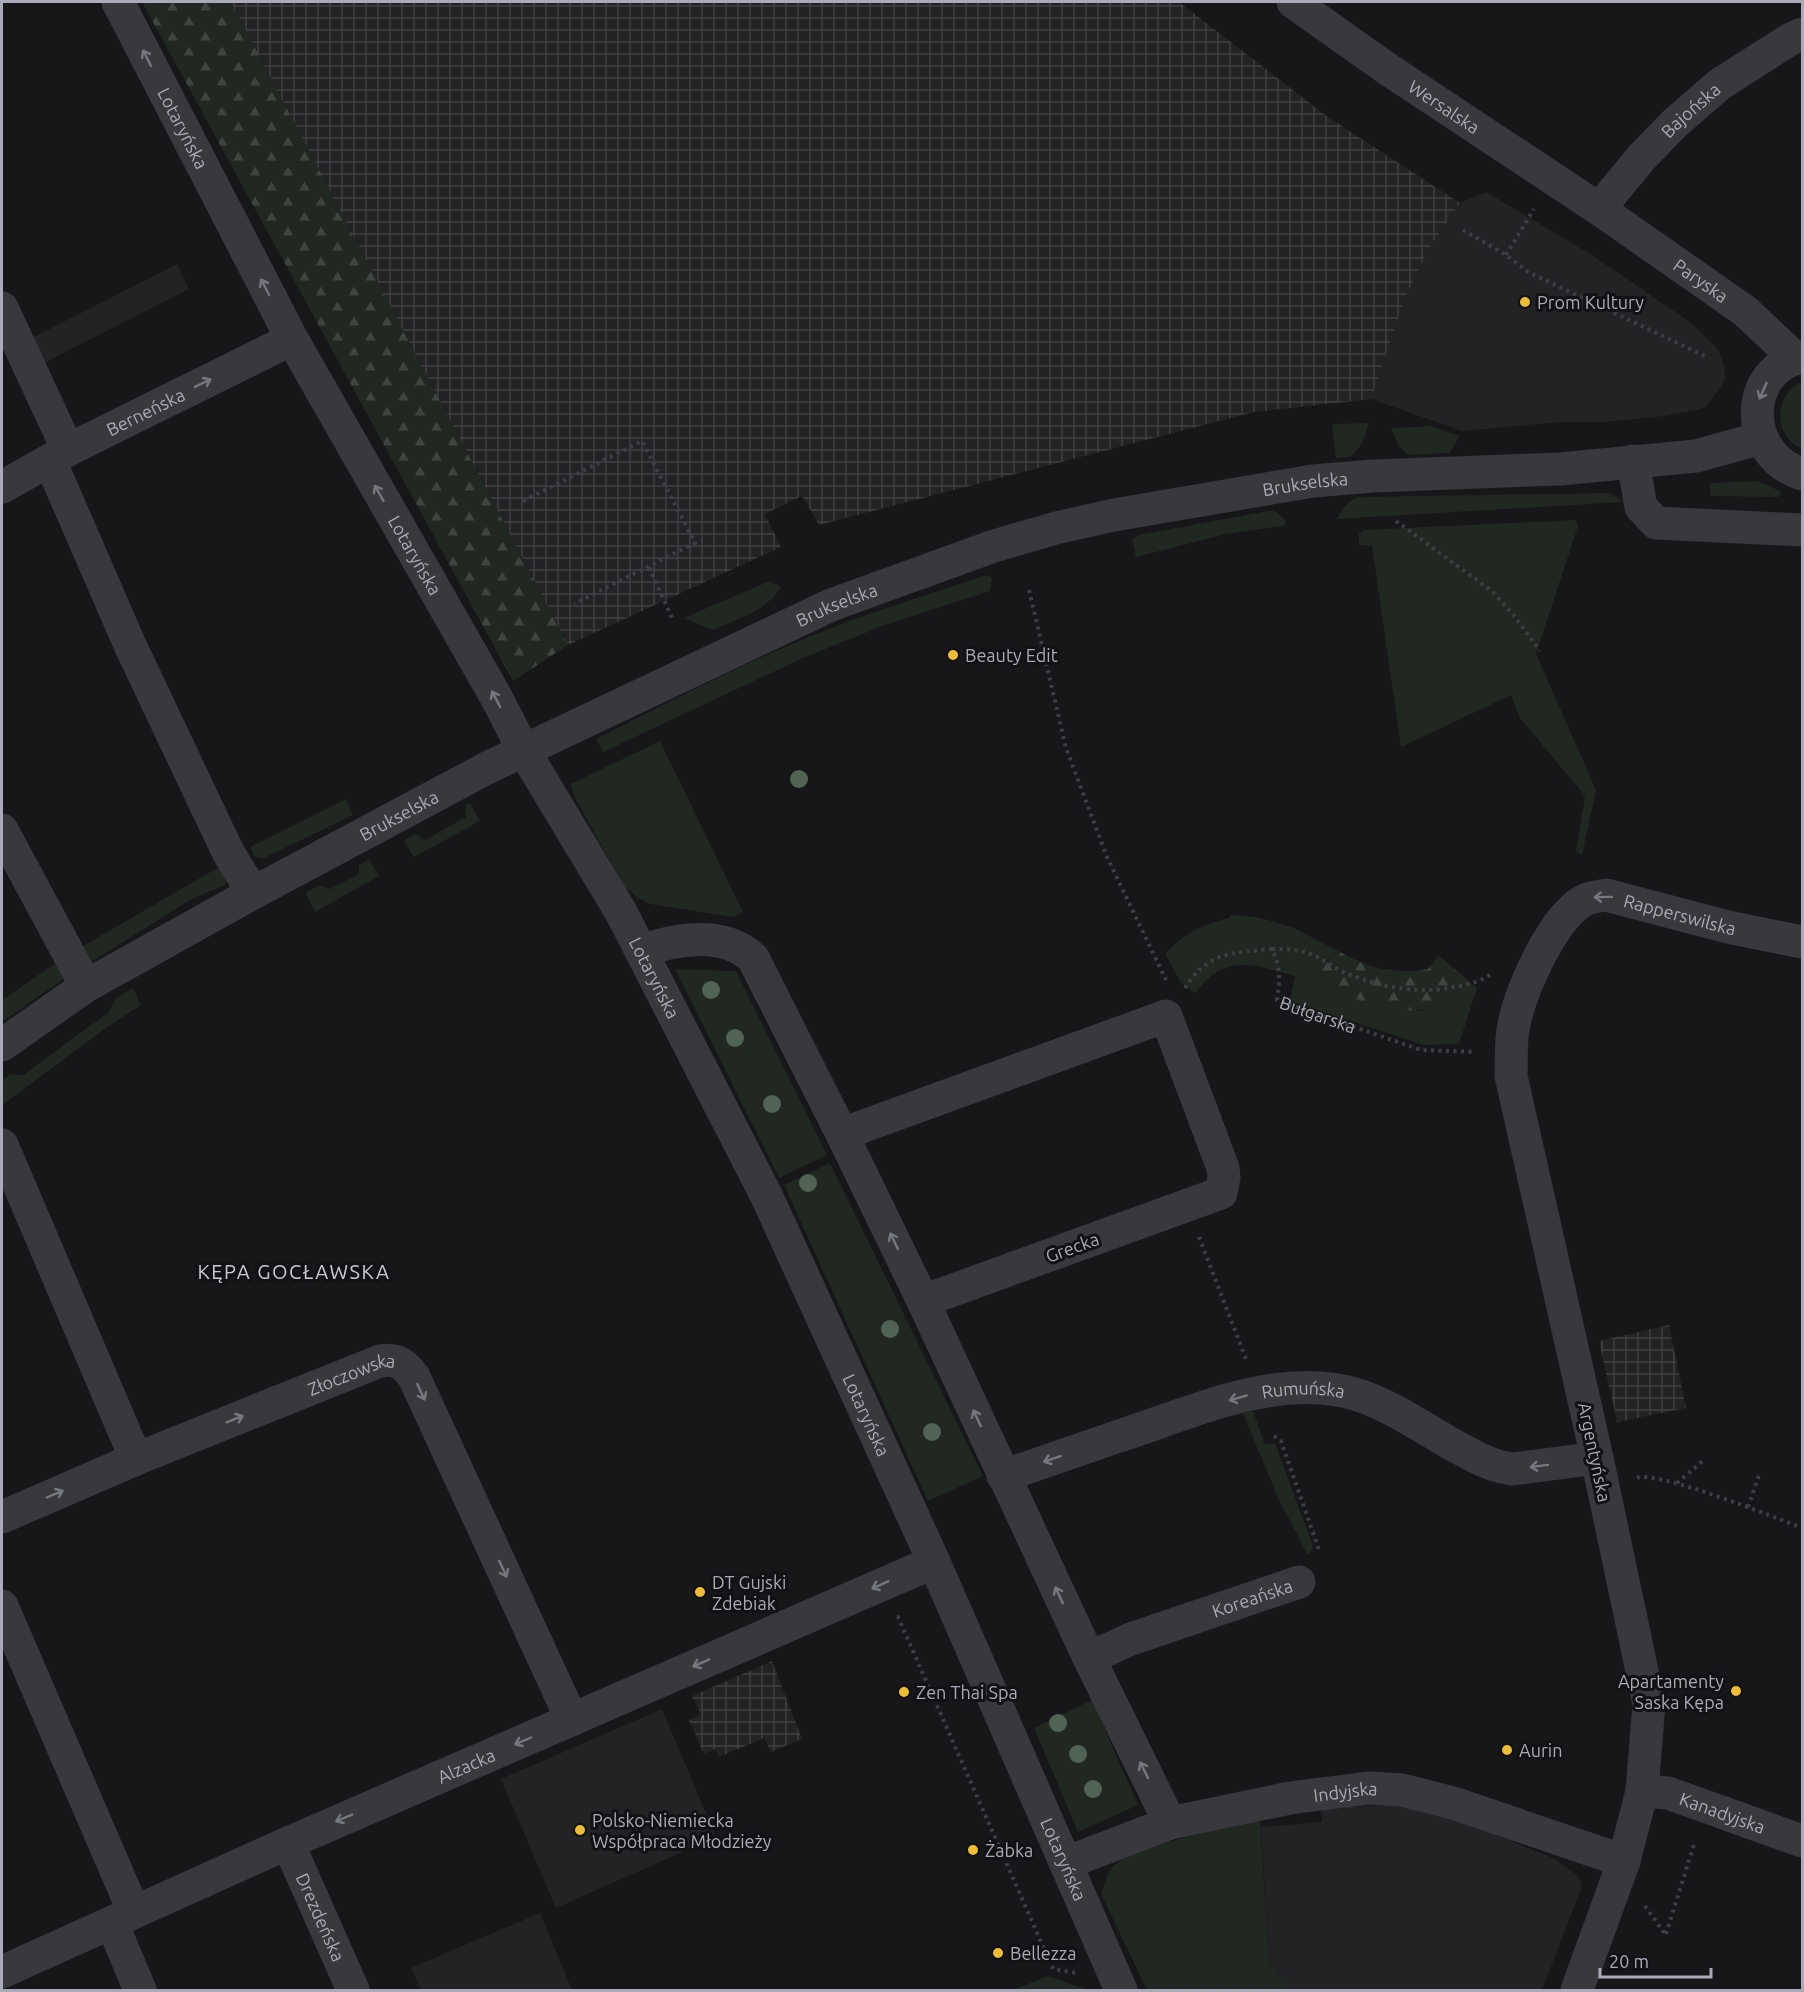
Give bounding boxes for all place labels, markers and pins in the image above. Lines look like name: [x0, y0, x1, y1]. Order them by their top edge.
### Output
place label: Prom Kultury: [1537, 292, 1644, 312]
marker: Prom Kultury: [1518, 295, 1532, 309]
place label: Beauty Edit: [965, 645, 1058, 665]
marker: Beauty Edit: [946, 648, 960, 662]
place label: DT Gujski Zdebiak: [712, 1572, 786, 1613]
marker: DT Gujski Zdebiak: [693, 1585, 707, 1599]
place label: Apartamenty Saska Kępa: [1618, 1671, 1724, 1712]
place label: Zen Thai Spa: [916, 1682, 1018, 1702]
marker: Apartamenty Saska Kępa: [1729, 1684, 1743, 1698]
marker: Zen Thai Spa: [897, 1685, 911, 1699]
place label: Aurin: [1519, 1740, 1562, 1760]
marker: Aurin: [1500, 1743, 1514, 1757]
place label: Polsko-Niemiecka Współpraca Młodzieży: [592, 1810, 772, 1851]
marker: Polsko-Niemiecka Współpraca Młodzieży: [573, 1823, 587, 1837]
place label: Żabka: [985, 1840, 1033, 1860]
marker: Żabka: [966, 1843, 980, 1857]
place label: Bellezza: [1010, 1943, 1077, 1963]
marker: Bellezza: [991, 1946, 1005, 1960]

